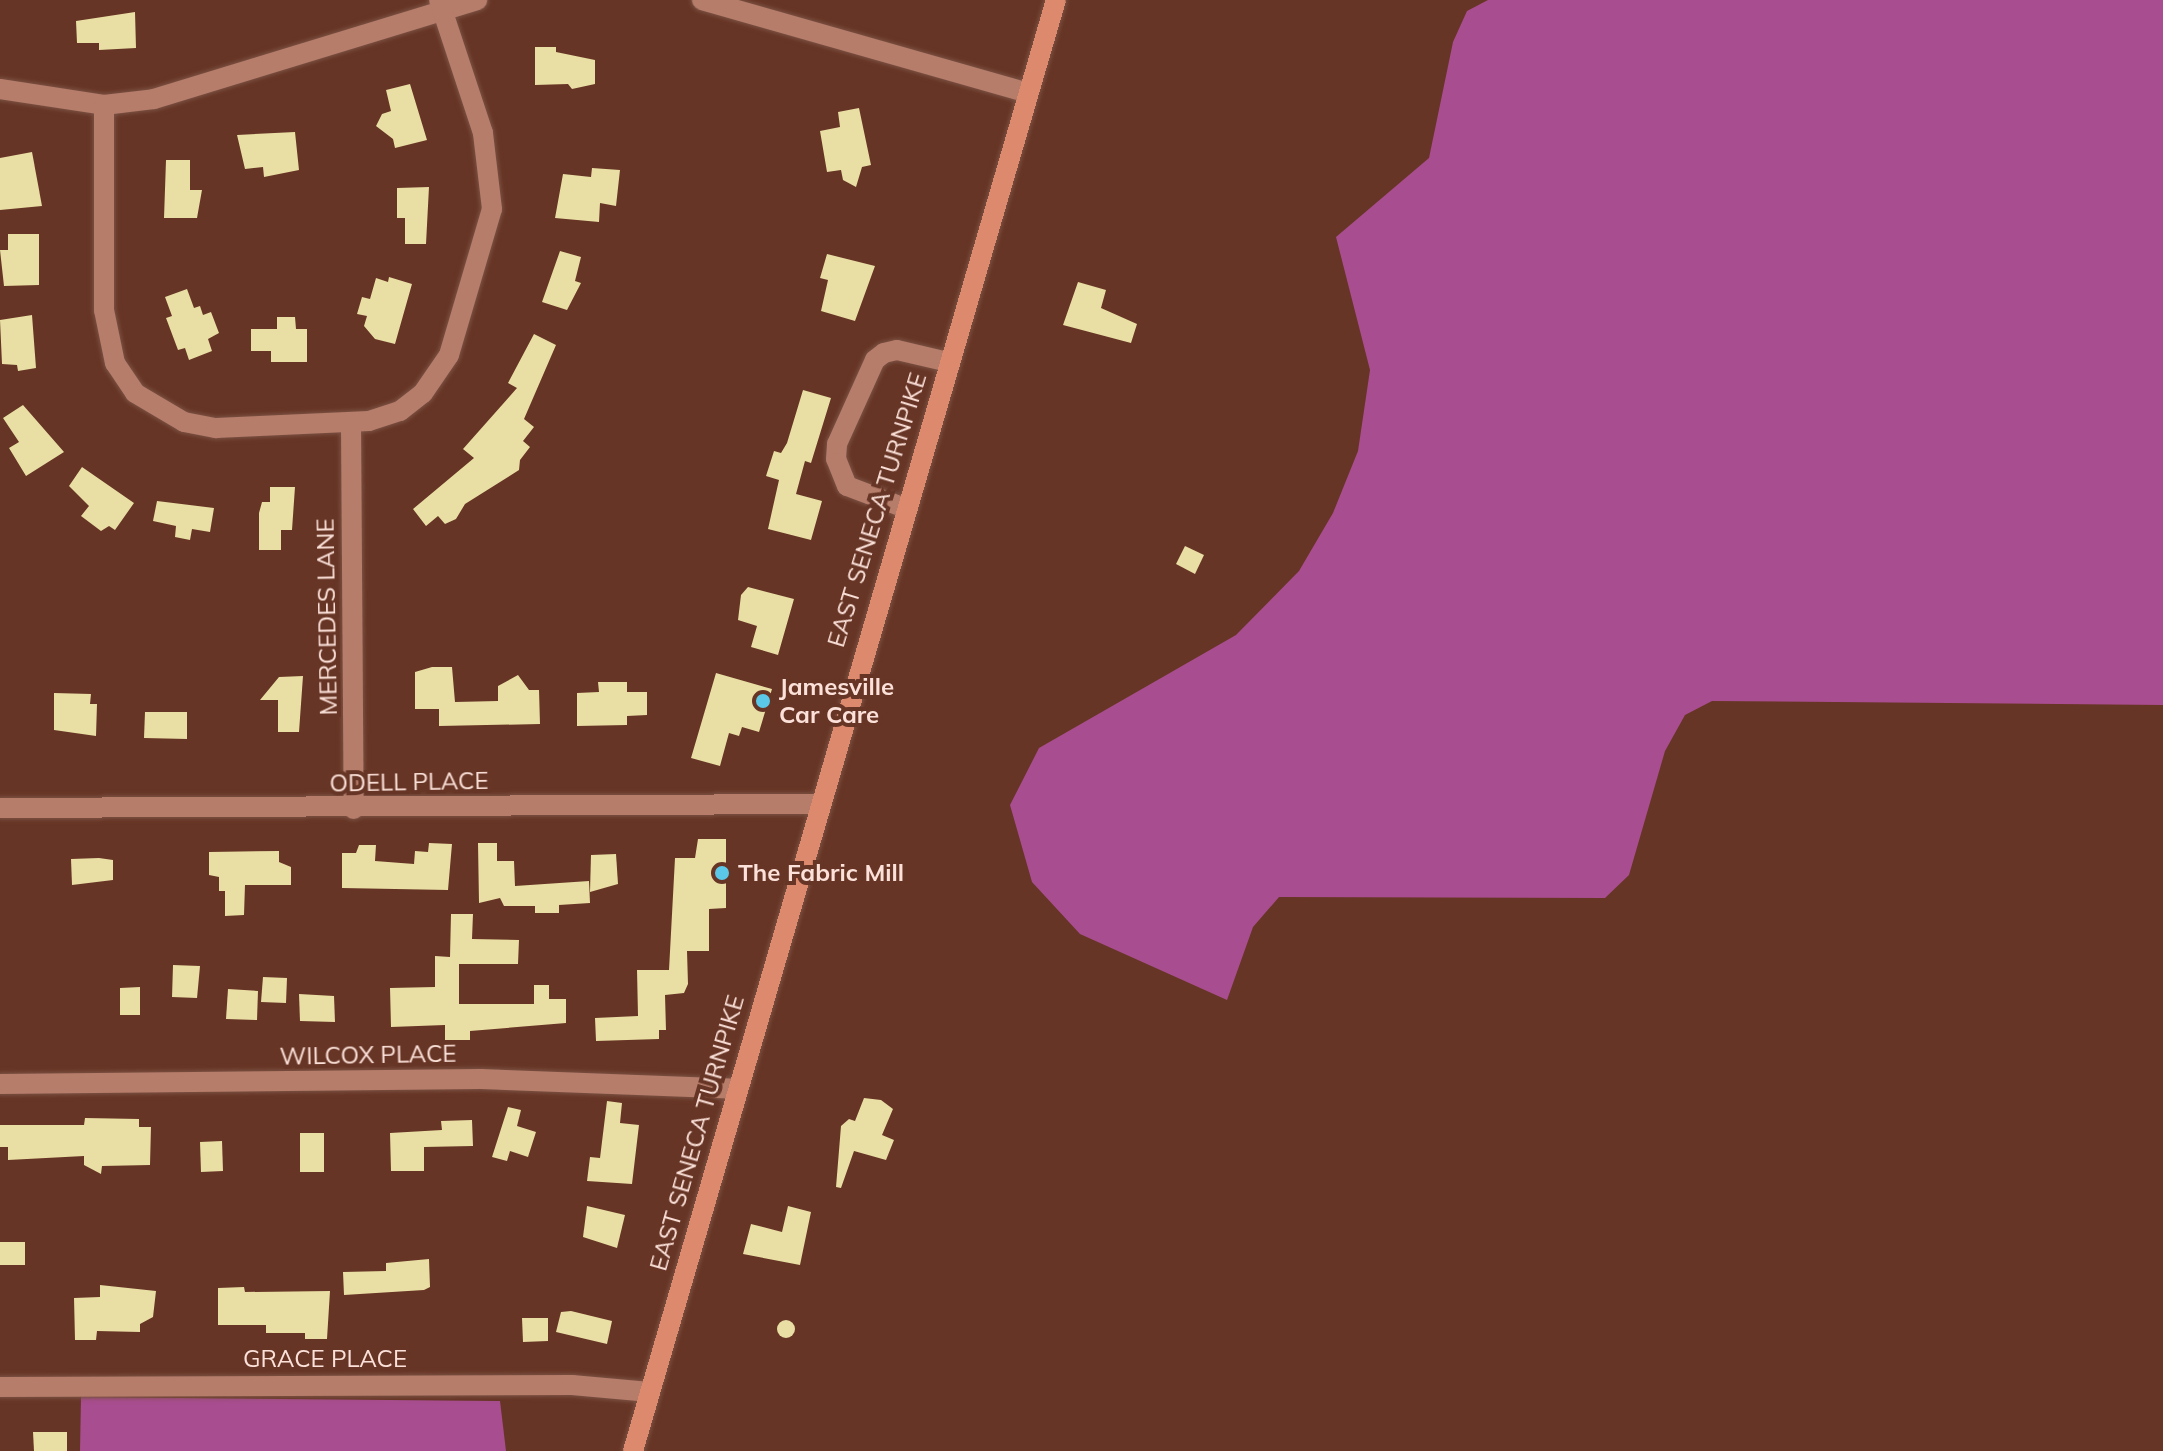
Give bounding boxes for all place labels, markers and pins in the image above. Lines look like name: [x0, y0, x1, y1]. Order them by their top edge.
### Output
place label: Jamesville Car Care: [779, 673, 894, 729]
marker: Jamesville Car Care: [754, 692, 772, 710]
place label: The Fabric Mill: [738, 859, 904, 887]
marker: The Fabric Mill: [713, 864, 731, 882]

